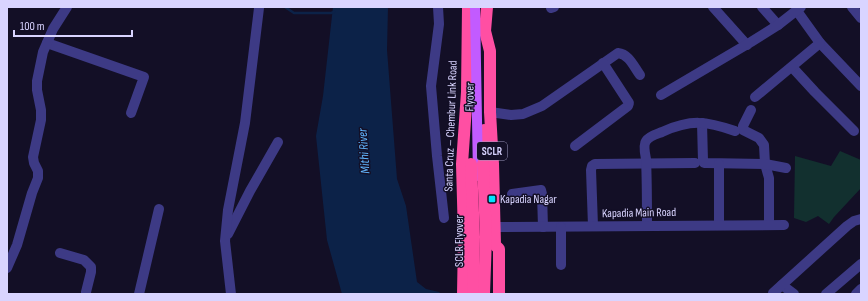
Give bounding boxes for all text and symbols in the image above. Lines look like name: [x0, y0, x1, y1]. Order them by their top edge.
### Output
scale bar: [14, 12, 132, 38]
text: 100 m: [20, 19, 45, 34]
street label: Santa Cruz – Chembur Link Road: [441, 60, 461, 192]
street label: Flyover: [462, 82, 478, 112]
water label: Mithi River: [354, 126, 374, 174]
road number: SCLR: [477, 142, 507, 160]
place label: Kapadia Nagar: [500, 192, 557, 207]
marker: Kapadia Nagar: [487, 194, 497, 204]
street label: Kapadia Main Road: [602, 205, 676, 221]
street label: SCLR Flyover: [452, 215, 467, 267]

